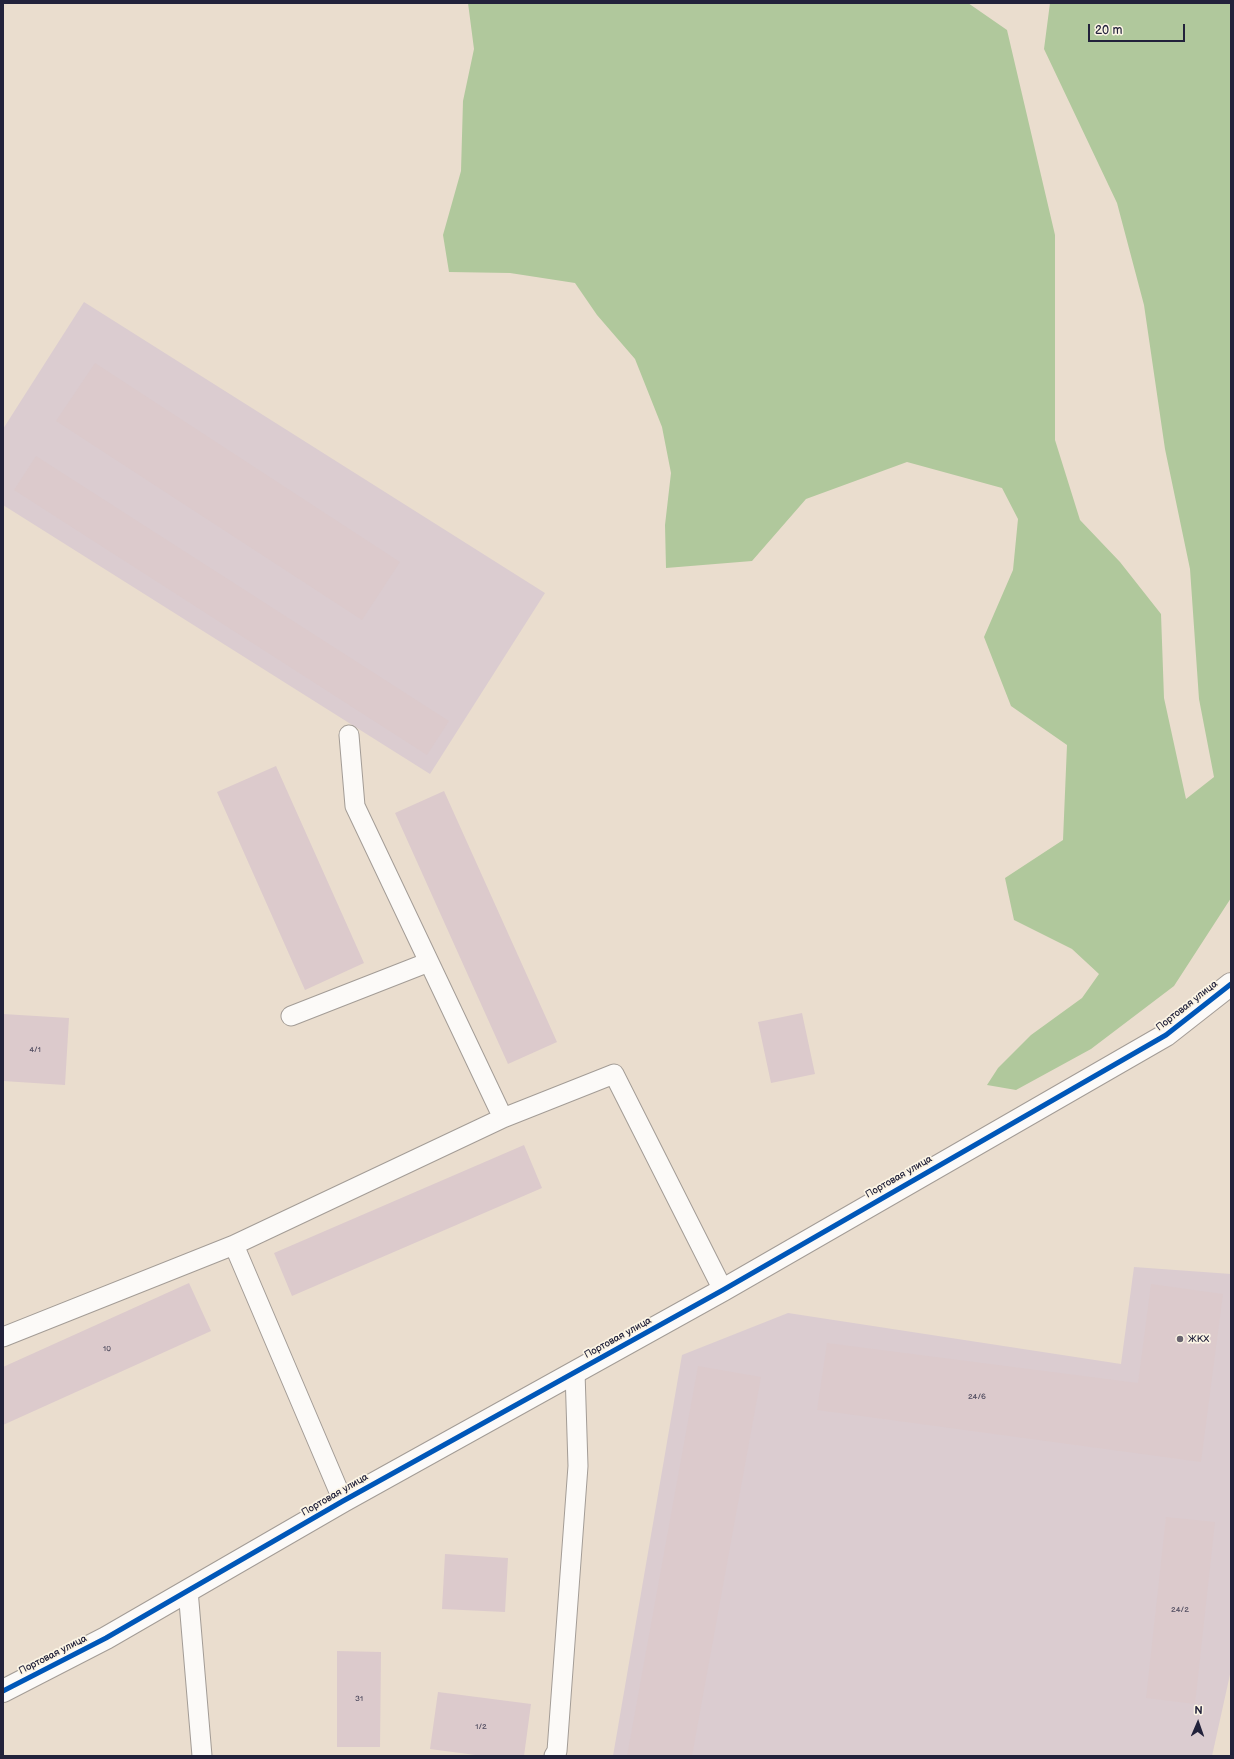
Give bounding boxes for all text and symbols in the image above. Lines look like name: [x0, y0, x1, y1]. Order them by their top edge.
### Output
scale bar: [1090, 16, 1187, 42]
text: 20 m: [1095, 23, 1122, 38]
street label: Портовая улица: [1154, 978, 1220, 1034]
house number: 4/1: [29, 1045, 41, 1055]
street label: Портовая улица: [864, 1153, 934, 1201]
street label: Портовая улица: [582, 1315, 654, 1361]
place label: ЖКХ: [1188, 1333, 1209, 1345]
marker: ЖКХ: [1175, 1334, 1185, 1344]
house number: 10: [103, 1344, 111, 1354]
house number: 24/6: [968, 1392, 986, 1402]
street label: Портовая улица: [300, 1471, 370, 1519]
house number: 24/2: [1171, 1605, 1189, 1615]
street label: Портовая улица: [17, 1633, 89, 1677]
house number: 31: [355, 1694, 363, 1704]
north arrow: [1178, 1703, 1218, 1743]
text: N: [1194, 1704, 1203, 1717]
house number: 1/2: [475, 1722, 487, 1732]

